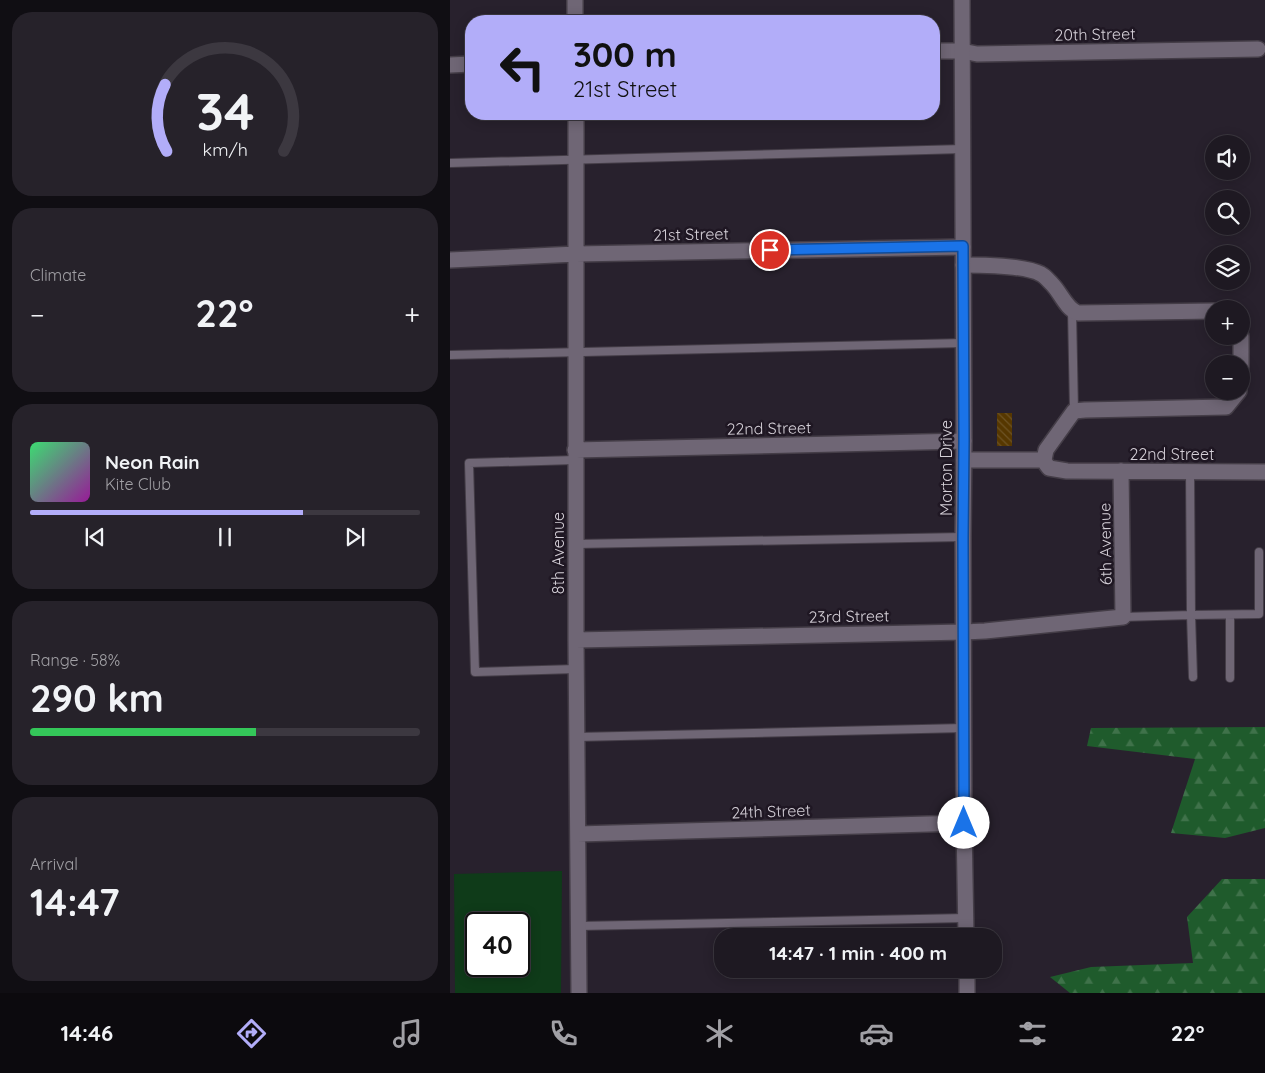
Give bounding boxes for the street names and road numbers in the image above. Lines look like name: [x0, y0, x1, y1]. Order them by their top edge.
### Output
street label: 20th Street: [1054, 23, 1136, 45]
street label: 21st Street: [653, 223, 729, 245]
street label: 22nd Street: [726, 417, 812, 439]
street label: Morton Drive: [936, 420, 956, 516]
street label: 22nd Street: [1130, 444, 1214, 464]
street label: 6th Avenue: [1094, 503, 1116, 585]
street label: 8th Avenue: [548, 512, 568, 594]
street label: 23rd Street: [808, 605, 890, 627]
street label: 24th Street: [731, 800, 811, 822]

